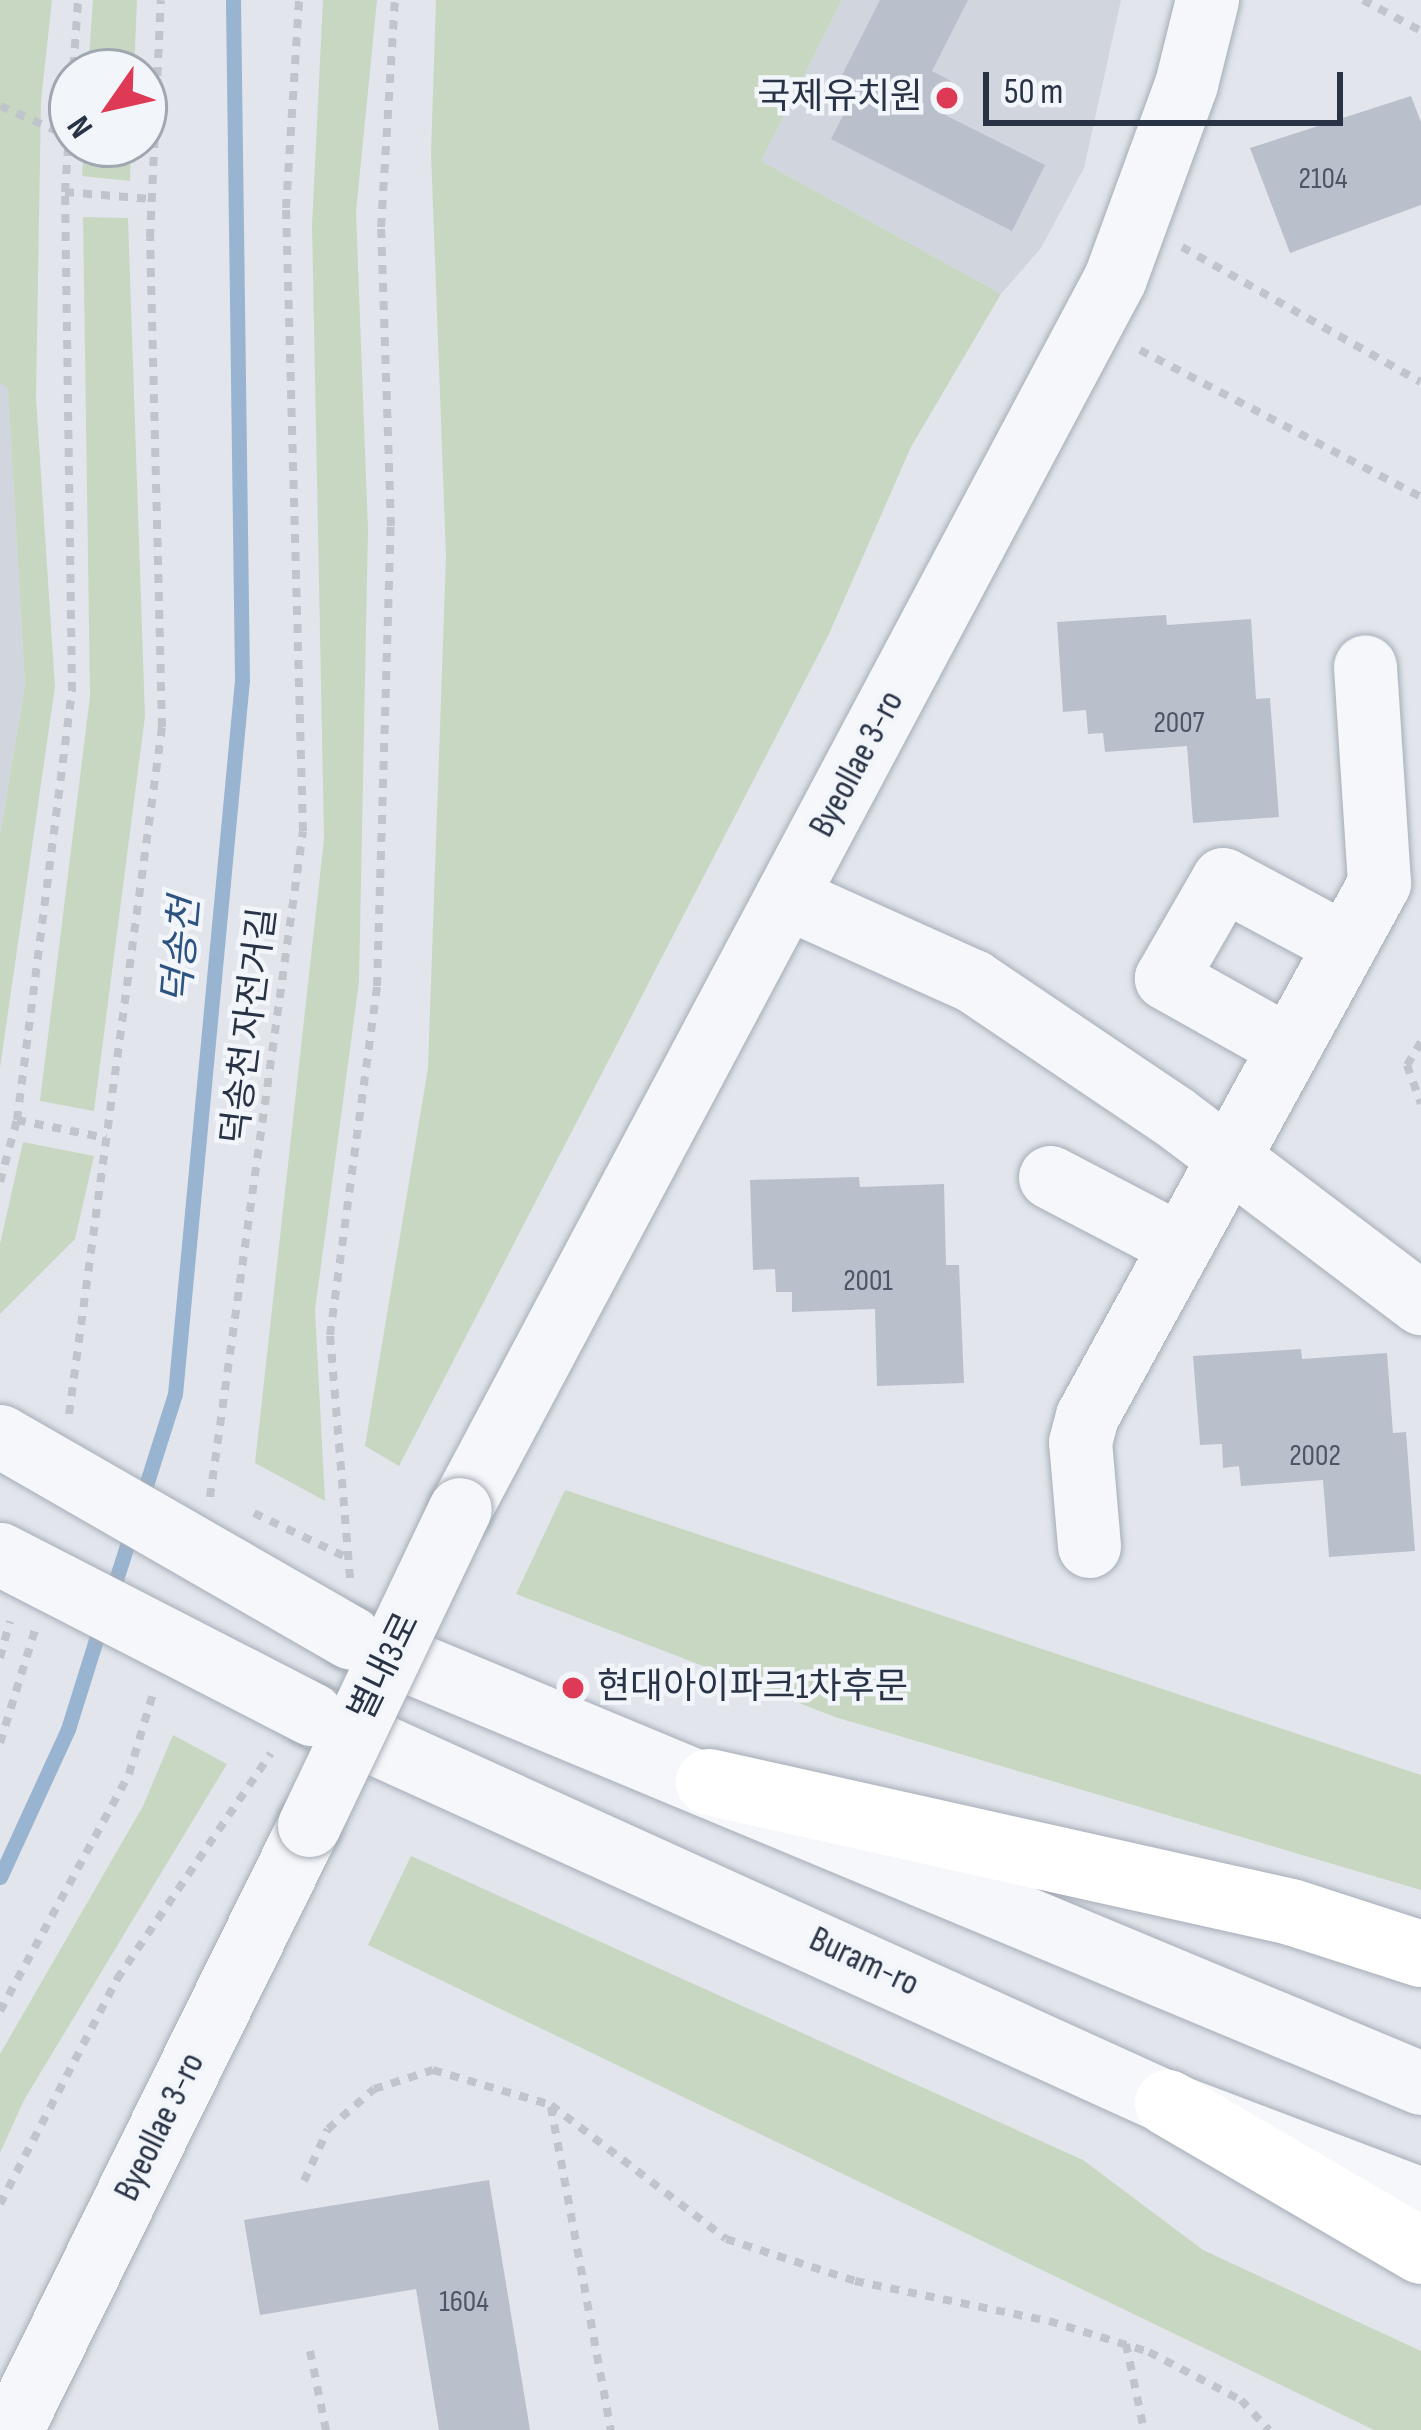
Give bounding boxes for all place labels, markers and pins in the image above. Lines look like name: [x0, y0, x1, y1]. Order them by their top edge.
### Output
place label: 국제유치원: [757, 76, 923, 120]
marker: 국제유치원: [934, 85, 960, 111]
place label: 현대아이파크1차후문: [597, 1666, 908, 1710]
marker: 현대아이파크1차후문: [560, 1675, 586, 1701]

